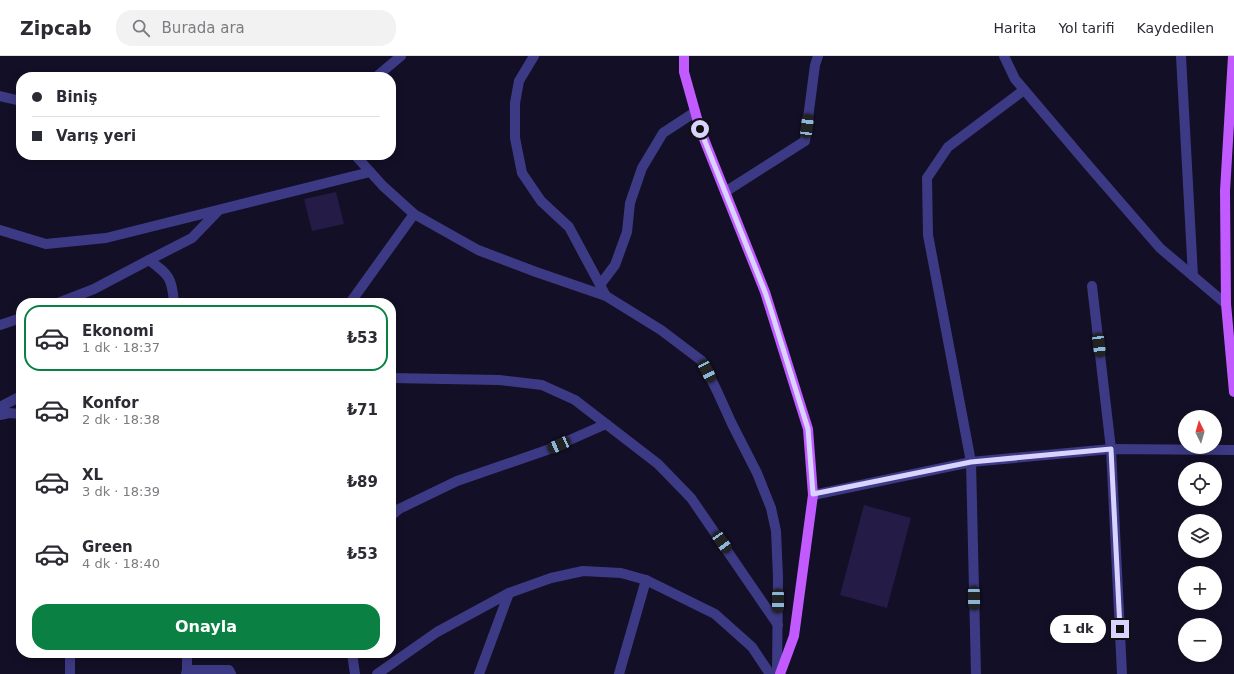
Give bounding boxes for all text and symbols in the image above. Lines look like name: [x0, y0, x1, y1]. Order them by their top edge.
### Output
search box: [116, 10, 396, 46]
text: Zipcab: [20, 17, 92, 39]
icon: search: [130, 17, 152, 39]
text: Burada ara: [162, 19, 245, 37]
text: Harita: [994, 20, 1036, 36]
text: Yol tarifi: [1058, 20, 1115, 36]
text: Kaydedilen: [1137, 20, 1214, 36]
text: Biniş: [56, 88, 97, 106]
car: [800, 113, 814, 139]
route start: [691, 120, 709, 138]
text: Varış yeri: [56, 127, 136, 145]
icon: car: [34, 320, 70, 356]
text: Ekonomi: [82, 322, 154, 340]
text: ₺53: [347, 329, 378, 347]
car: [1092, 332, 1106, 358]
text: 1 dk · 18:37: [82, 340, 160, 355]
car: [696, 358, 718, 384]
icon: car: [34, 392, 70, 428]
text: Konfor: [82, 394, 139, 412]
text: ₺71: [347, 401, 378, 419]
north arrow: [1178, 410, 1222, 454]
map controls: [1178, 410, 1222, 662]
text: 2 dk · 18:38: [82, 412, 160, 427]
car: [546, 435, 572, 455]
button: locate: [1178, 462, 1222, 506]
icon: car: [34, 464, 70, 500]
text: XL: [82, 466, 103, 484]
text: ₺89: [347, 473, 378, 491]
text: 3 dk · 18:39: [82, 484, 160, 499]
button: layers: [1178, 514, 1222, 558]
car: [710, 529, 734, 555]
icon: car: [34, 536, 70, 572]
text: Green: [82, 538, 133, 556]
text: ₺53: [347, 545, 378, 563]
text: 4 dk · 18:40: [82, 556, 160, 571]
button: +: [1178, 566, 1222, 610]
car: [968, 586, 980, 610]
car: [772, 589, 784, 613]
button: Onayla: [32, 604, 380, 650]
callout: 1 dk: [1050, 615, 1106, 643]
button: −: [1178, 618, 1222, 662]
route end: [1111, 620, 1129, 638]
text: 1 dk: [1062, 621, 1094, 636]

